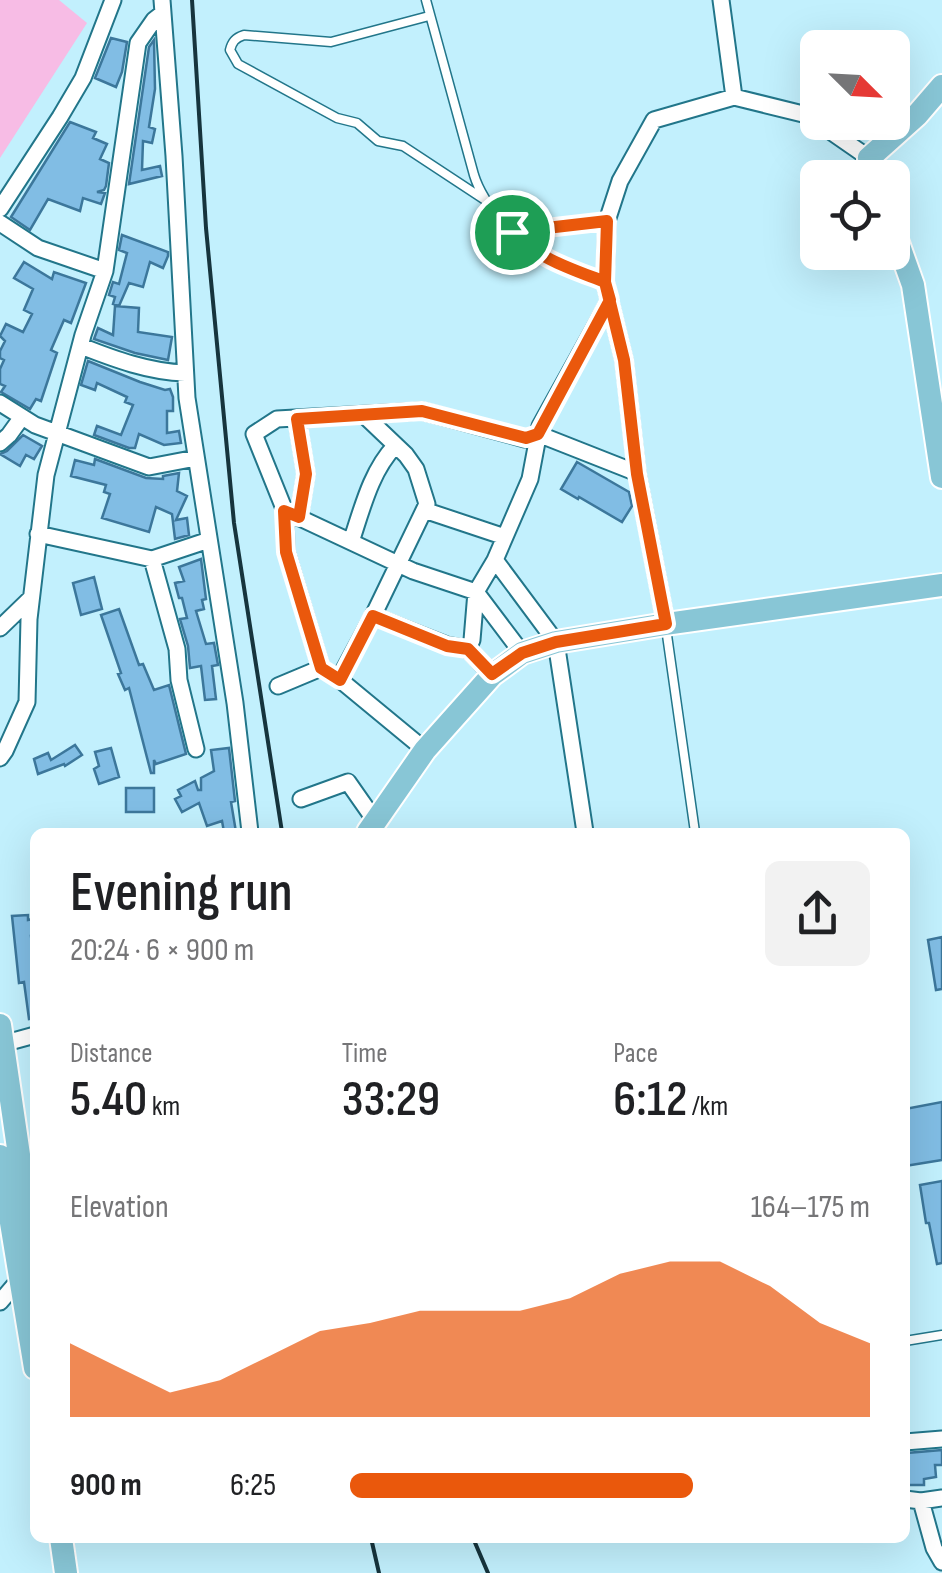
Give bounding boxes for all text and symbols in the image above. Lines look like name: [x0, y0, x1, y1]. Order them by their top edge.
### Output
north arrow: [800, 30, 910, 140]
map controls: [800, 30, 910, 270]
button: locate: [800, 160, 910, 270]
pin: [470, 190, 555, 275]
icon: arrive: [485, 205, 540, 260]
text: Evening run: [70, 860, 293, 927]
button: share: [765, 861, 870, 966]
text: 20:24 · 6 × 900 m: [70, 931, 254, 970]
text: Distance: [70, 1037, 153, 1070]
text: Time: [342, 1037, 387, 1070]
text: Pace: [613, 1037, 658, 1070]
text: 5.40: [70, 1070, 147, 1130]
text: 33:29: [342, 1070, 440, 1130]
text: 6:12: [613, 1070, 687, 1130]
text: km: [147, 1090, 180, 1123]
text: /km: [687, 1090, 728, 1123]
text: Elevation: [70, 1188, 169, 1227]
text: 164–175 m: [751, 1188, 870, 1227]
text: 900 m: [70, 1466, 142, 1505]
text: 6:25: [230, 1466, 276, 1505]

